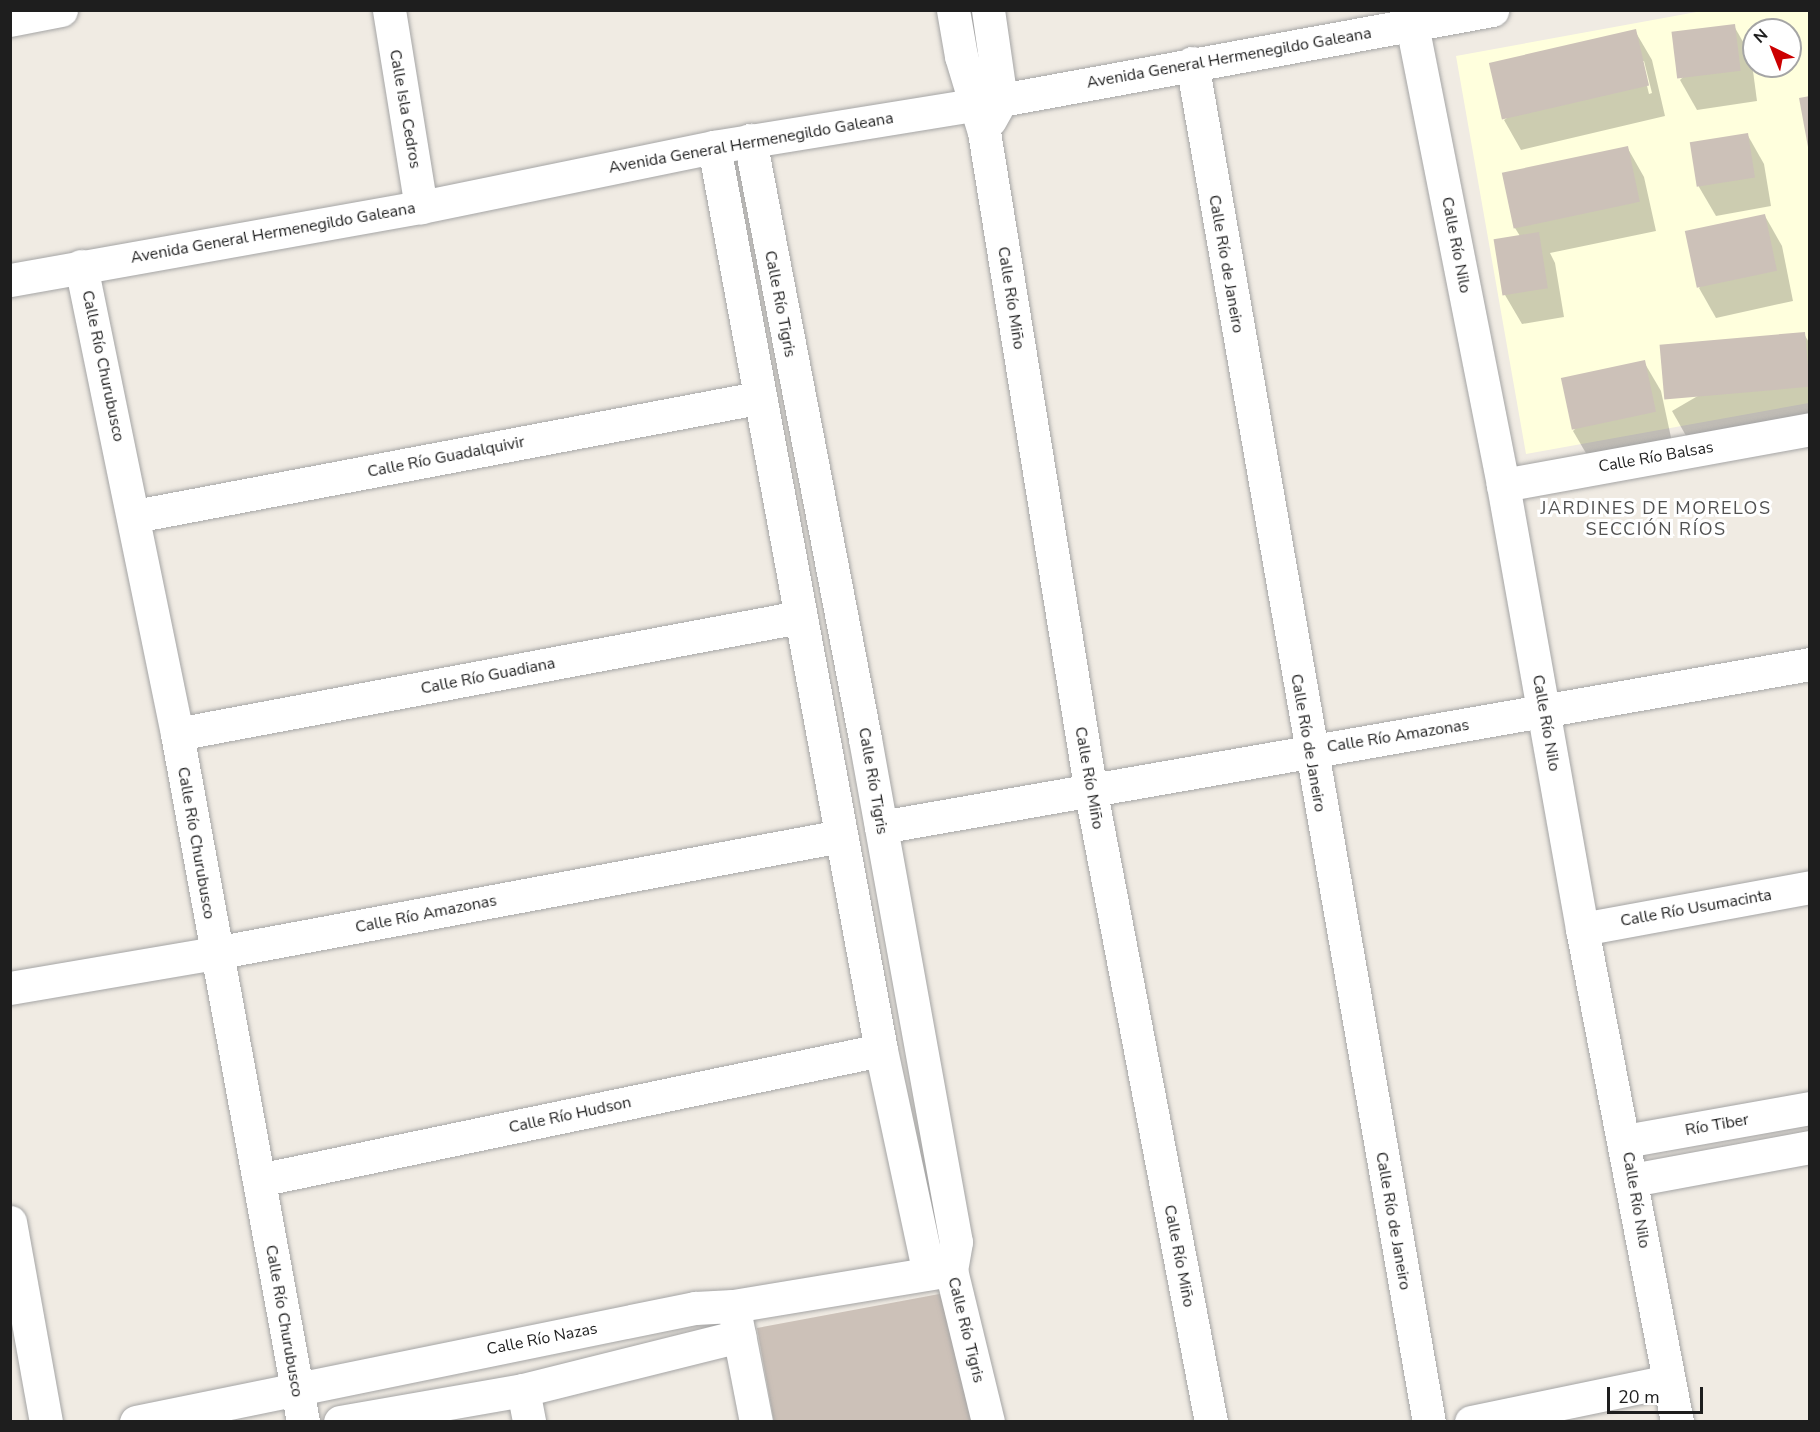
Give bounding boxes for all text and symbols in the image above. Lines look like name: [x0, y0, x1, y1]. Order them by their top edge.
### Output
north arrow: [1742, 18, 1802, 78]
street label: Avenida General Hermenegildo Galeana: [1085, 23, 1373, 93]
text: N: [1749, 24, 1773, 48]
street label: Calle Isla Cedros: [385, 48, 425, 170]
street label: Avenida General Hermenegildo Galeana: [607, 108, 895, 178]
street label: Calle Río de Janeiro: [1204, 193, 1248, 335]
street label: Calle Río Nilo: [1437, 195, 1475, 295]
street label: Avenida General Hermenegildo Galeana: [129, 198, 417, 268]
street label: Calle Río Miño: [993, 245, 1029, 351]
street label: Calle Río Tigris: [760, 249, 800, 359]
street label: Calle Río Churubusco: [78, 289, 128, 443]
street label: Calle Río Guadalquivir: [366, 432, 526, 482]
street label: Calle Río Balsas: [1597, 437, 1715, 477]
district label: JARDINES DE MORELOS SECCIÓN RÍOS: [1541, 498, 1771, 540]
street label: Calle Río Guadiana: [419, 654, 557, 698]
street label: Calle Río de Janeiro: [1286, 672, 1330, 814]
street label: Calle Río Nilo: [1528, 673, 1564, 773]
street label: Calle Río Amazonas: [1326, 715, 1470, 757]
street label: Calle Río Miño: [1071, 725, 1107, 831]
street label: Calle Río Tigris: [854, 726, 892, 836]
street label: Calle Río Churubusco: [173, 765, 219, 921]
street label: Calle Río Usumacinta: [1619, 885, 1773, 931]
street label: Calle Río Amazonas: [354, 891, 498, 937]
street label: Calle Río Hudson: [507, 1093, 633, 1137]
street label: Río Tiber: [1684, 1110, 1750, 1140]
street label: Calle Río de Janeiro: [1371, 1150, 1415, 1292]
street label: Calle Río Nilo: [1618, 1150, 1654, 1250]
street label: Calle Río Miño: [1160, 1203, 1198, 1309]
street label: Calle Río Churubusco: [261, 1243, 307, 1399]
street label: Calle Río Tigris: [944, 1275, 988, 1385]
street label: Calle Río Nazas: [485, 1319, 599, 1359]
scale bar: [1610, 1375, 1706, 1413]
text: 20 m: [1618, 1385, 1660, 1409]

